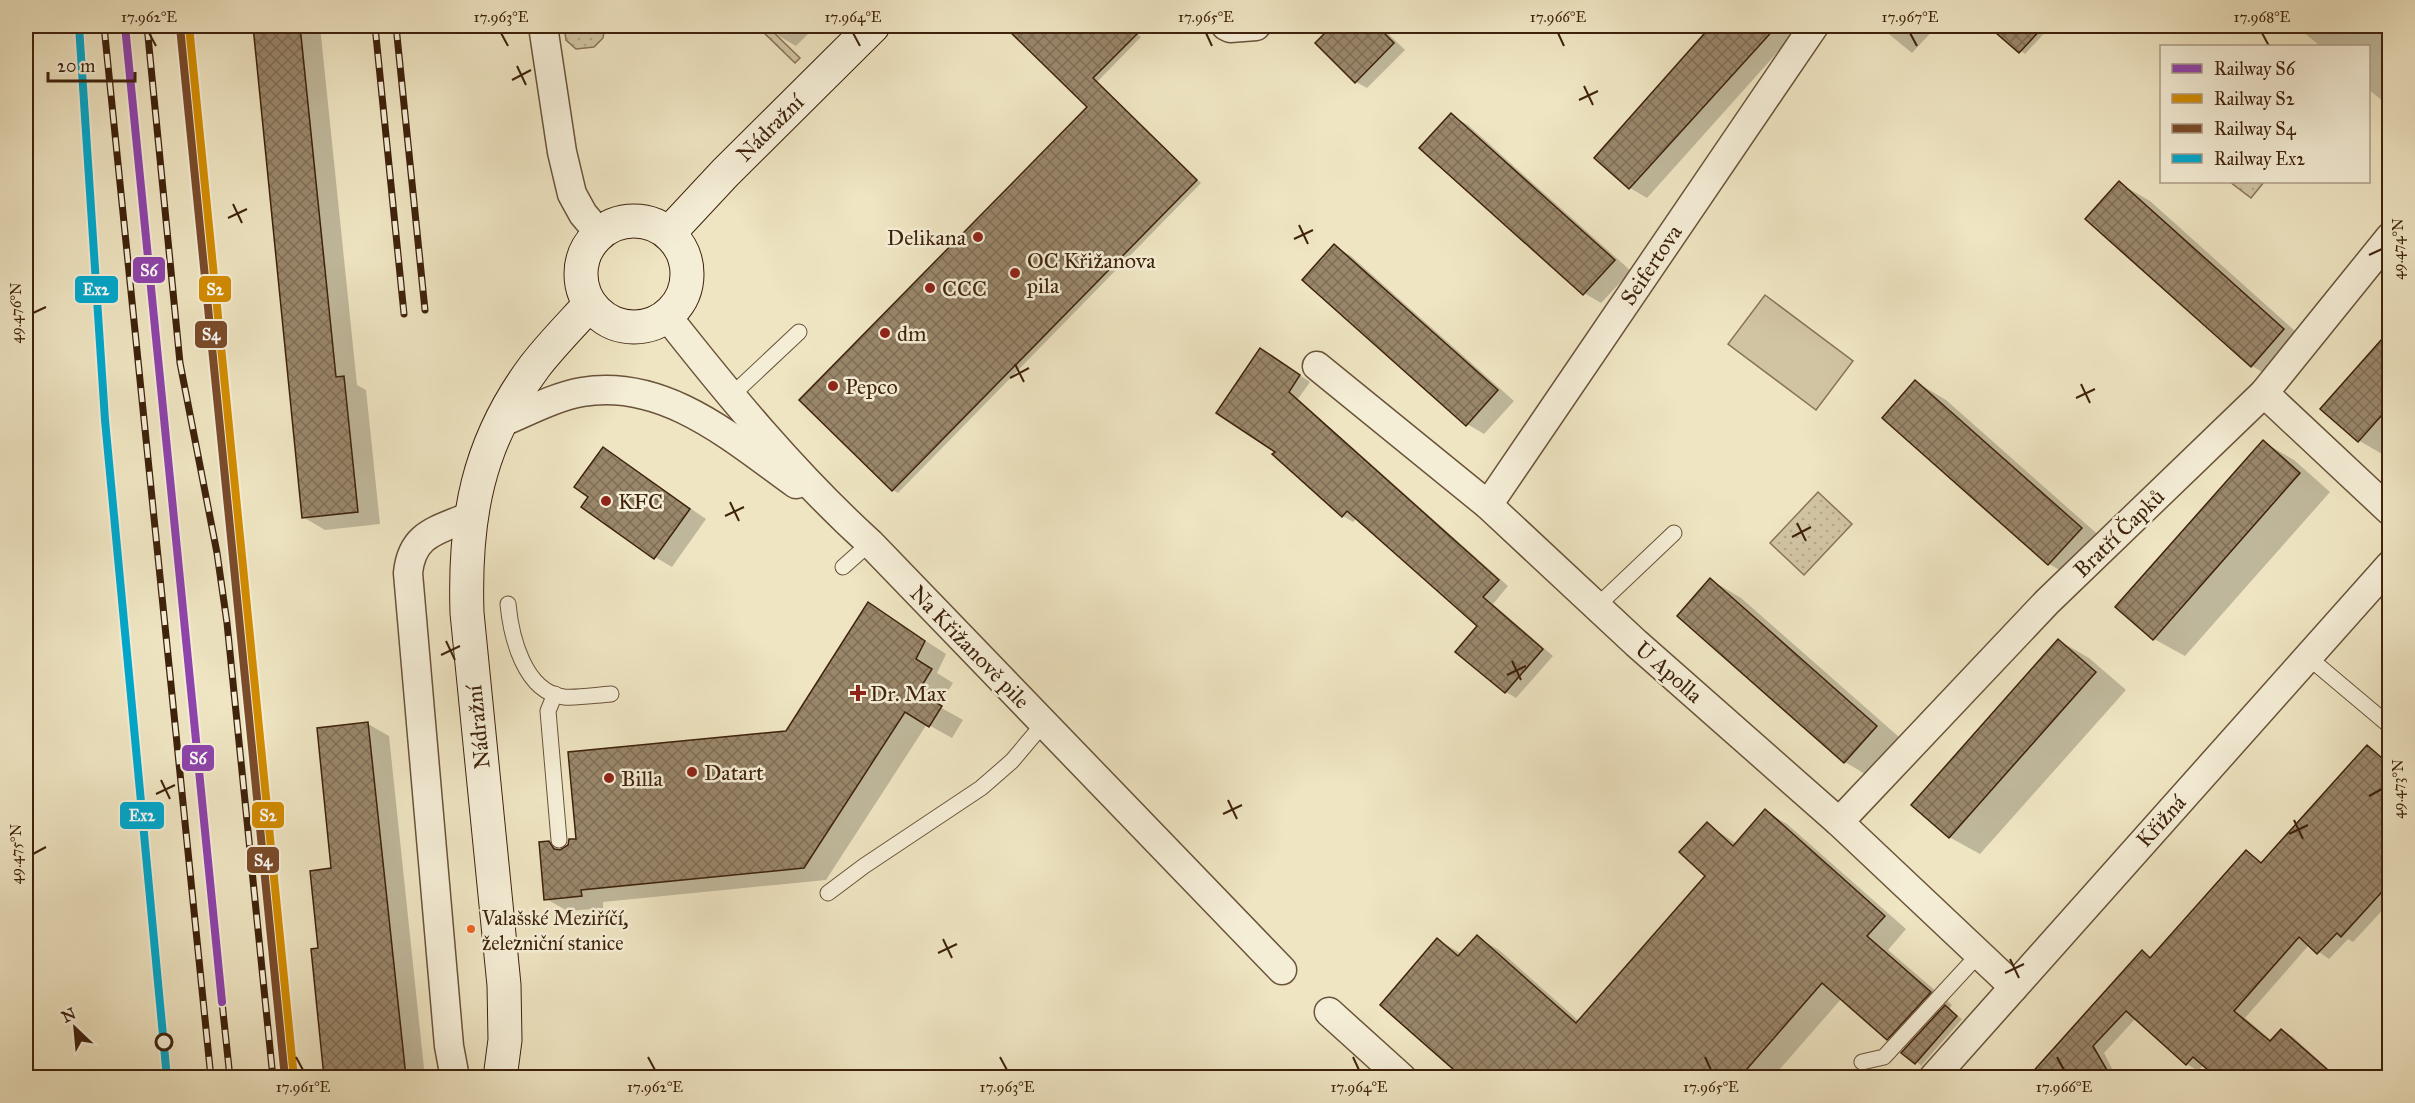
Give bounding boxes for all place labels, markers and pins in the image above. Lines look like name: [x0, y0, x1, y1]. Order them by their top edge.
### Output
place label: Delikana: [887, 224, 967, 251]
marker: Delikana: [971, 230, 985, 244]
place label: OC Křižanova pila: [1026, 247, 1156, 299]
marker: OC Křižanova pila: [1008, 266, 1022, 280]
place label: CCC: [942, 275, 987, 302]
marker: CCC: [923, 281, 937, 295]
place label: dm: [897, 320, 927, 347]
marker: dm: [878, 326, 892, 340]
place label: Pepco: [845, 373, 898, 400]
marker: Pepco: [826, 379, 840, 393]
place label: KFC: [618, 488, 663, 515]
marker: KFC: [599, 494, 613, 508]
place label: Dr. Max: [870, 680, 946, 707]
marker: Dr. Max: [851, 686, 865, 700]
place label: Datart: [704, 759, 764, 786]
place label: Billa: [621, 765, 663, 792]
marker: Datart: [685, 765, 699, 779]
marker: Billa: [602, 771, 616, 785]
place label: Valašské Meziříčí, železniční stanice: [481, 906, 628, 955]
marker: Valašské Meziříčí, železniční stanice: [465, 923, 477, 935]
unlabelled marker: [155, 1033, 173, 1051]

